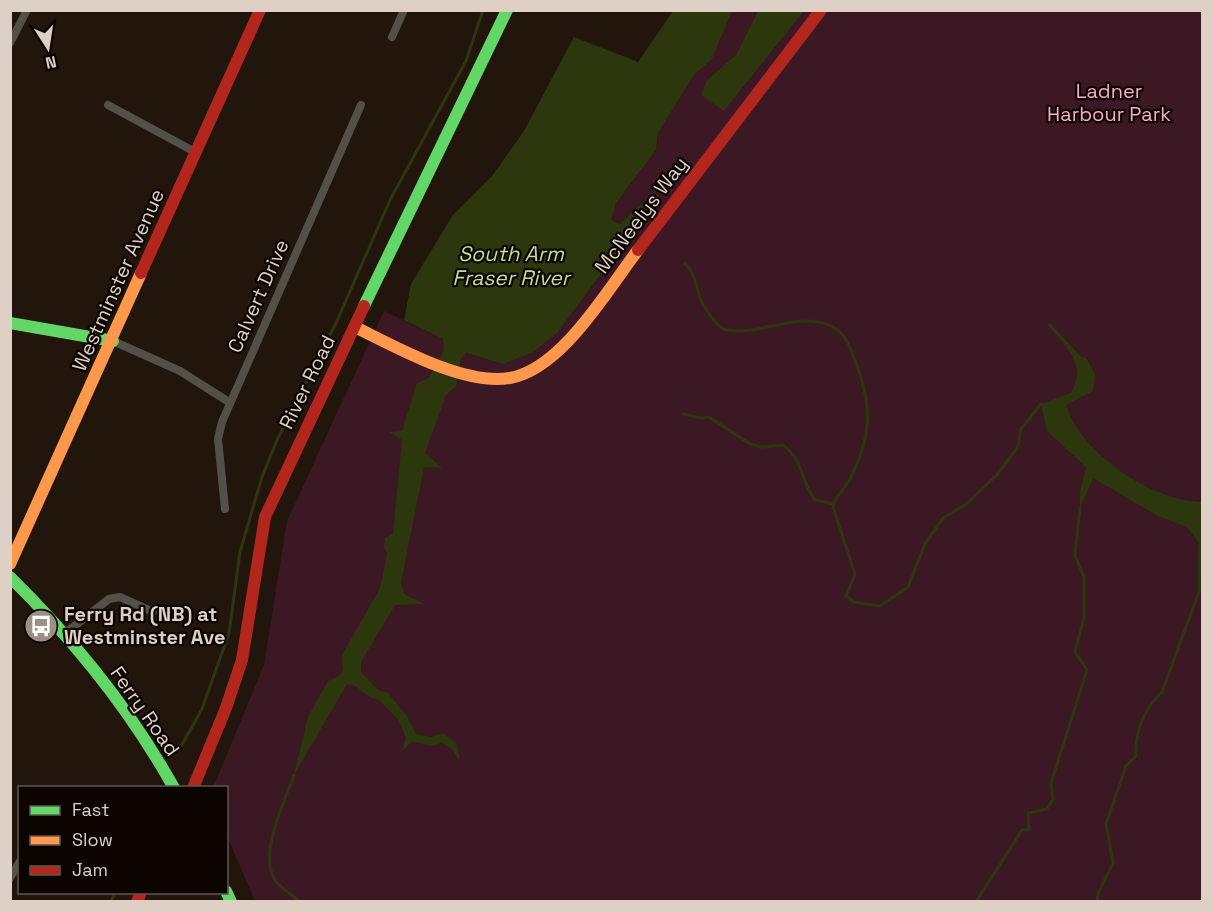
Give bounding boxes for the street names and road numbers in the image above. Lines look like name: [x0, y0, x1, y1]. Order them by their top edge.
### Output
street label: McNeelys Way: [589, 151, 693, 279]
street label: Westminster Avenue: [66, 185, 170, 375]
street label: Calvert Drive: [221, 235, 295, 357]
street label: River Road: [273, 331, 341, 433]
street label: Ferry Road: [105, 661, 185, 761]

